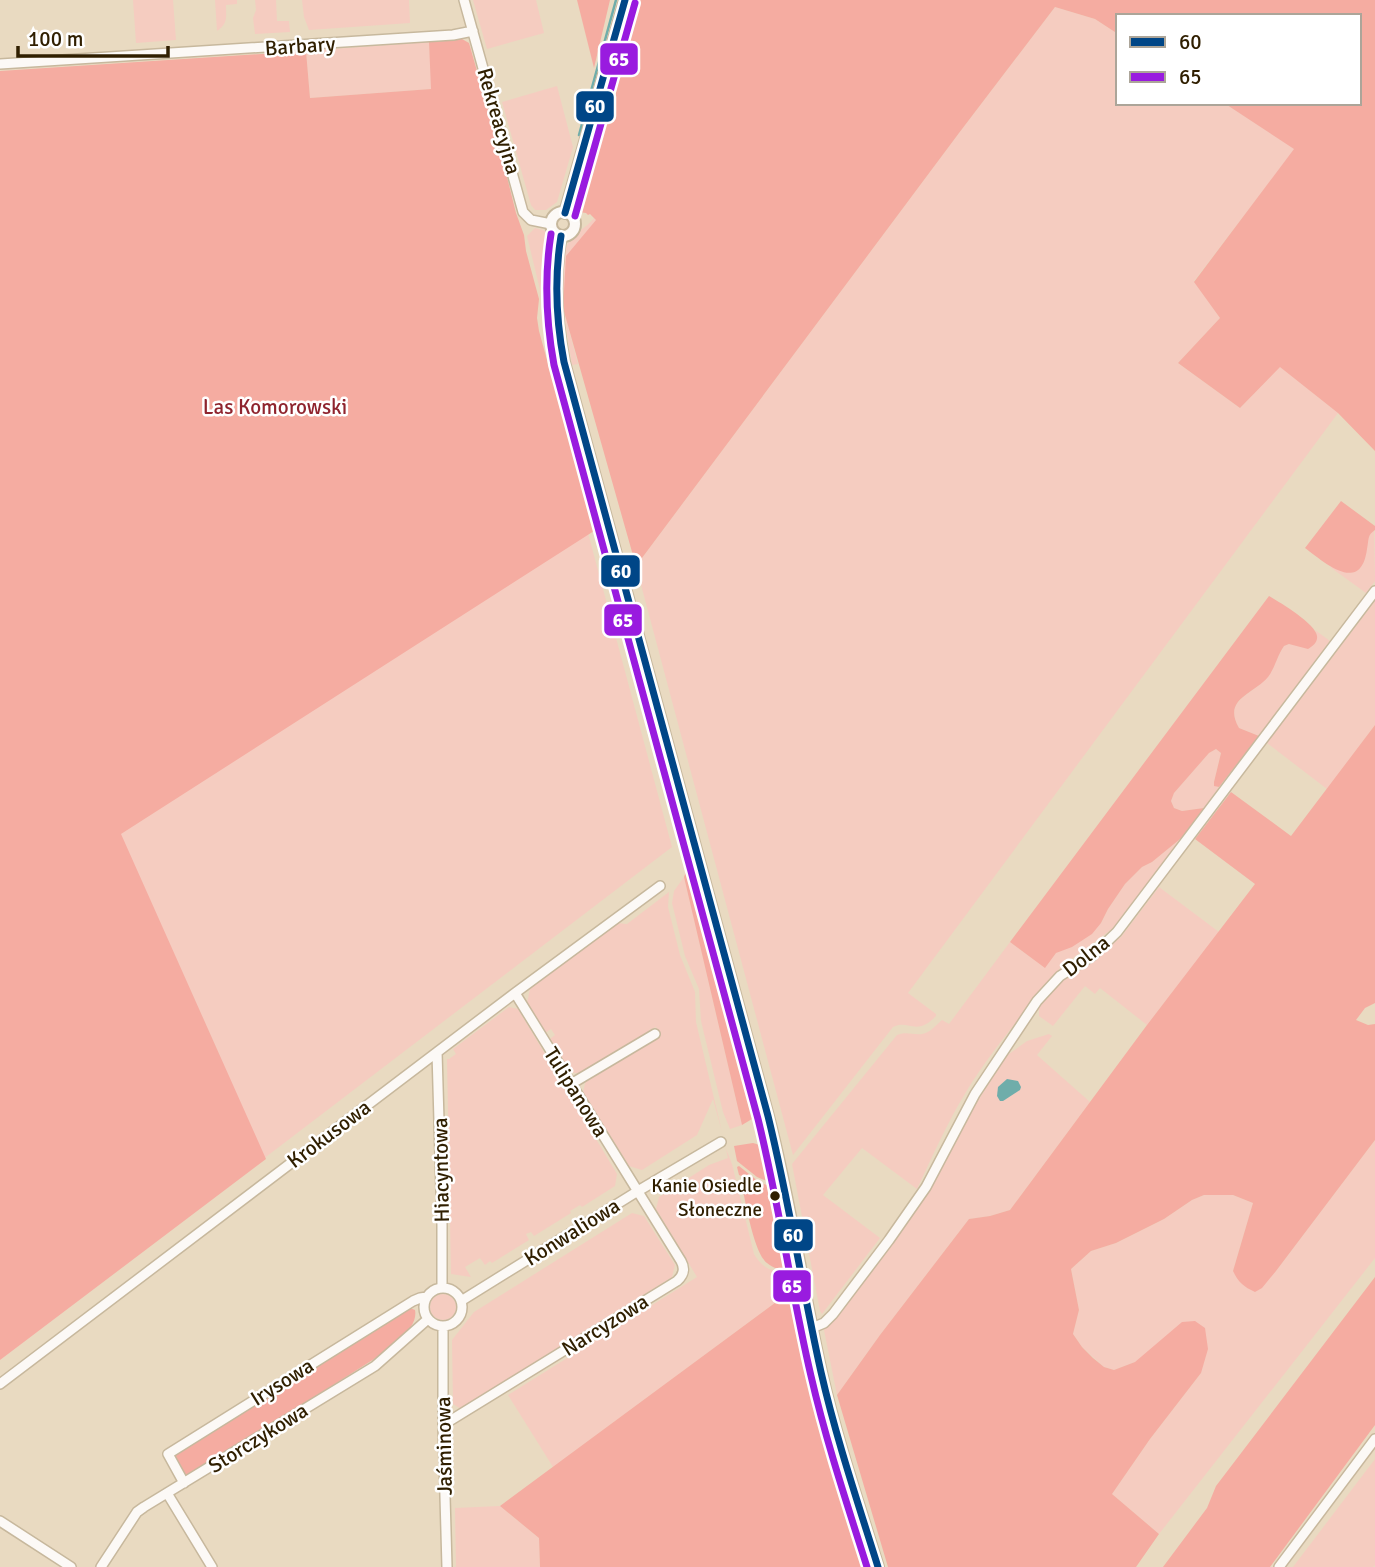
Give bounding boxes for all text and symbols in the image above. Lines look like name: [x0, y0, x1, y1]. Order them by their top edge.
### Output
scale bar: [18, 14, 168, 58]
legend: [1116, 14, 1361, 105]
text: 100 m: [28, 26, 83, 52]
text: 60: [1179, 29, 1202, 55]
street label: Barbary: [264, 31, 336, 61]
line badge: 65: [599, 42, 639, 76]
text: 65: [609, 48, 629, 72]
text: 65: [1179, 64, 1202, 90]
street label: Rekreacyjna: [471, 65, 527, 177]
line badge: 60: [575, 90, 615, 123]
text: 60: [585, 95, 605, 119]
park label: Las Komorowski: [203, 394, 347, 420]
line badge: 60: [600, 554, 641, 588]
text: 60: [611, 560, 631, 584]
line badge: 65: [603, 603, 643, 637]
text: 65: [613, 609, 633, 633]
street label: Dolna: [1057, 930, 1115, 982]
street label: Tulipanowa: [538, 1042, 614, 1142]
street label: Krokusowa: [282, 1094, 376, 1174]
street label: Hiacyntowa: [427, 1117, 455, 1223]
place label: Kanie Osiedle Słoneczne: [651, 1174, 762, 1222]
marker: Kanie Osiedle Słoneczne: [768, 1189, 782, 1203]
street label: Konwaliowa: [519, 1192, 625, 1272]
line badge: 60: [773, 1218, 814, 1252]
text: 60: [783, 1224, 803, 1248]
line badge: 65: [772, 1269, 812, 1303]
text: 65: [782, 1275, 802, 1299]
street label: Narcyzowa: [557, 1288, 653, 1362]
street label: Irysowa: [246, 1352, 318, 1412]
street label: Jaśminowa: [430, 1396, 458, 1496]
street label: Storczykowa: [203, 1397, 313, 1479]

